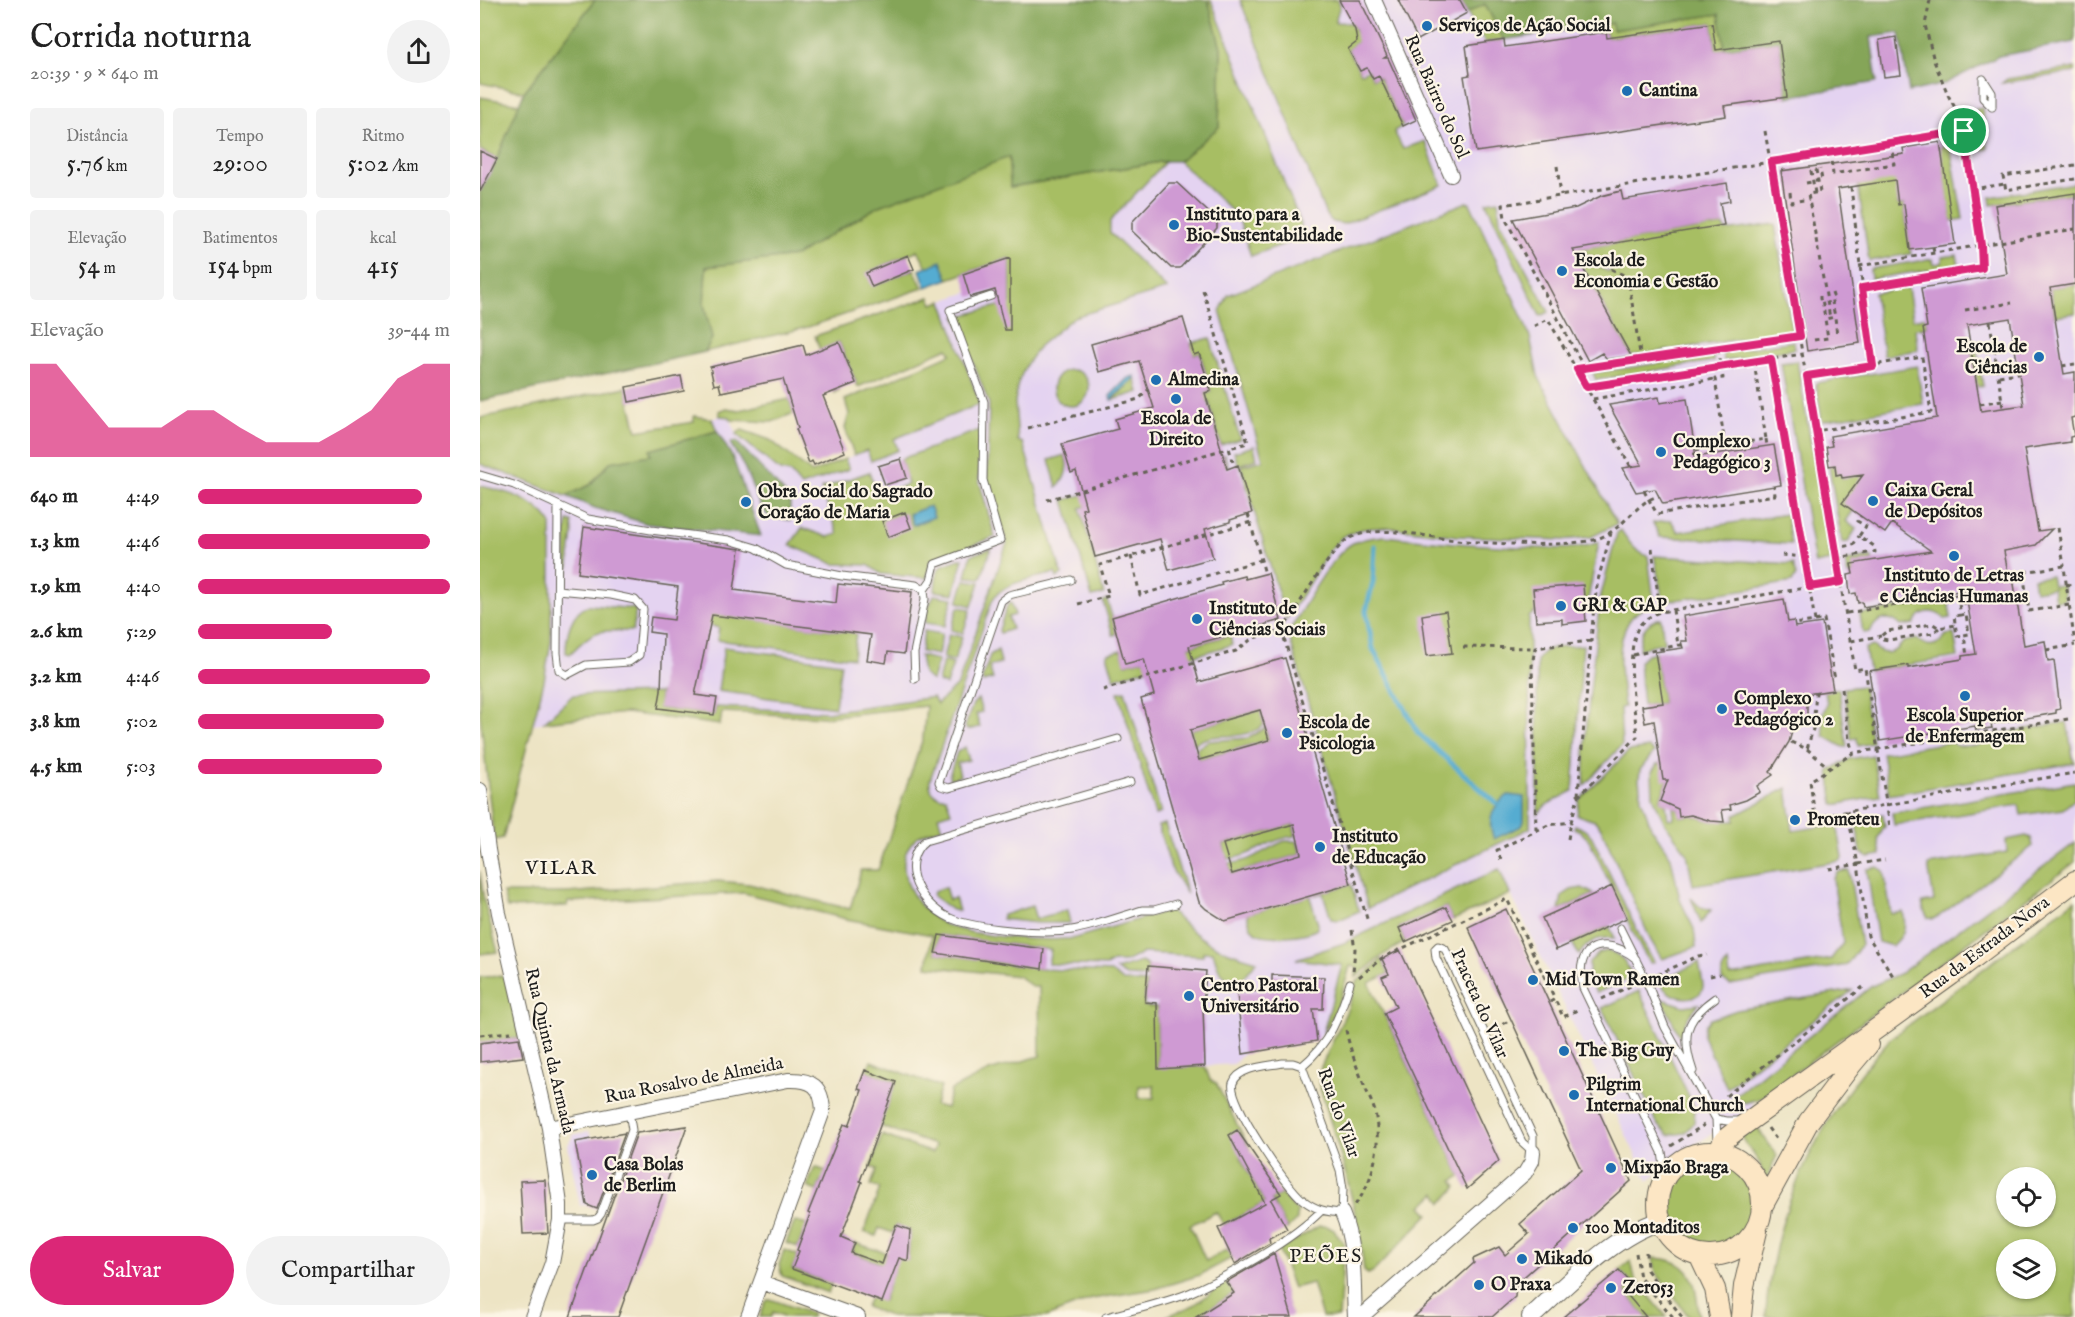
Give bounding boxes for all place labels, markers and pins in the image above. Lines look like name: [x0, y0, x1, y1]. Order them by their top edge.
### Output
place label: Serviços de Ação Social: [1439, 15, 1612, 38]
marker: Serviços de Ação Social: [1420, 19, 1434, 33]
place label: Cantina: [1639, 80, 1699, 103]
marker: Cantina: [1620, 84, 1634, 98]
pin: [1938, 105, 1989, 156]
place label: Instituto para a Bio-Sustentabilidade: [1186, 204, 1344, 248]
marker: Instituto para a Bio-Sustentabilidade: [1167, 218, 1181, 232]
place label: Escola de Economia e Gestão: [1574, 250, 1719, 294]
marker: Escola de Economia e Gestão: [1555, 264, 1569, 278]
place label: Escola de Ciências: [1956, 336, 2028, 380]
marker: Escola de Ciências: [2032, 350, 2046, 364]
place label: Almedina: [1167, 369, 1240, 392]
marker: Almedina: [1149, 373, 1163, 387]
marker: Escola de Direito: [1169, 392, 1183, 406]
place label: Escola de Direito: [1141, 408, 1212, 452]
place label: Complexo Pedagógico 3: [1673, 431, 1771, 475]
marker: Complexo Pedagógico 3: [1654, 445, 1668, 459]
place label: Caixa Geral de Depósitos: [1885, 480, 1983, 524]
place label: Obra Social do Sagrado Coração de Maria: [758, 481, 933, 525]
marker: Caixa Geral de Depósitos: [1866, 494, 1880, 508]
marker: Obra Social do Sagrado Coração de Maria: [739, 495, 753, 509]
marker: Instituto de Letras e Ciências Humanas: [1947, 549, 1961, 563]
place label: Instituto de Letras e Ciências Humanas: [1880, 565, 2029, 609]
place label: GRI & GAP: [1573, 595, 1667, 618]
place label: Instituto de Ciências Sociais: [1209, 598, 1326, 642]
marker: GRI & GAP: [1554, 599, 1568, 613]
marker: Instituto de Ciências Sociais: [1190, 612, 1204, 626]
place label: Complexo Pedagógico 2: [1734, 688, 1834, 732]
marker: Escola Superior de Enfermagem: [1958, 689, 1972, 703]
marker: Complexo Pedagógico 2: [1715, 702, 1729, 716]
place label: Escola Superior de Enfermagem: [1906, 705, 2024, 749]
place label: Escola de Psicologia: [1299, 712, 1376, 756]
marker: Escola de Psicologia: [1280, 726, 1294, 740]
place label: Prometeu: [1807, 809, 1880, 832]
marker: Prometeu: [1788, 813, 1802, 827]
place label: Instituto de Educação: [1332, 826, 1426, 870]
marker: Instituto de Educação: [1313, 840, 1327, 854]
place label: Mid Town Ramen: [1545, 969, 1680, 992]
marker: Mid Town Ramen: [1526, 973, 1540, 987]
place label: Centro Pastoral Universitário: [1200, 975, 1319, 1019]
marker: Centro Pastoral Universitário: [1182, 989, 1196, 1003]
place label: The Big Guy: [1575, 1040, 1675, 1063]
marker: The Big Guy: [1557, 1044, 1571, 1058]
place label: Pilgrim International Church: [1586, 1074, 1744, 1118]
marker: Pilgrim International Church: [1567, 1088, 1581, 1102]
place label: Casa Bolas de Berlim: [604, 1154, 684, 1198]
place label: Mixpão Braga: [1623, 1157, 1730, 1180]
marker: Mixpão Braga: [1604, 1161, 1618, 1175]
marker: Casa Bolas de Berlim: [585, 1168, 599, 1182]
place label: 100 Montaditos: [1585, 1217, 1700, 1240]
marker: 100 Montaditos: [1566, 1221, 1580, 1235]
place label: Mikado: [1534, 1248, 1593, 1271]
marker: Mikado: [1515, 1252, 1529, 1266]
place label: O Praxa: [1491, 1274, 1552, 1297]
place label: Zero53: [1623, 1277, 1673, 1300]
marker: O Praxa: [1472, 1278, 1486, 1292]
marker: Zero53: [1604, 1281, 1618, 1295]

